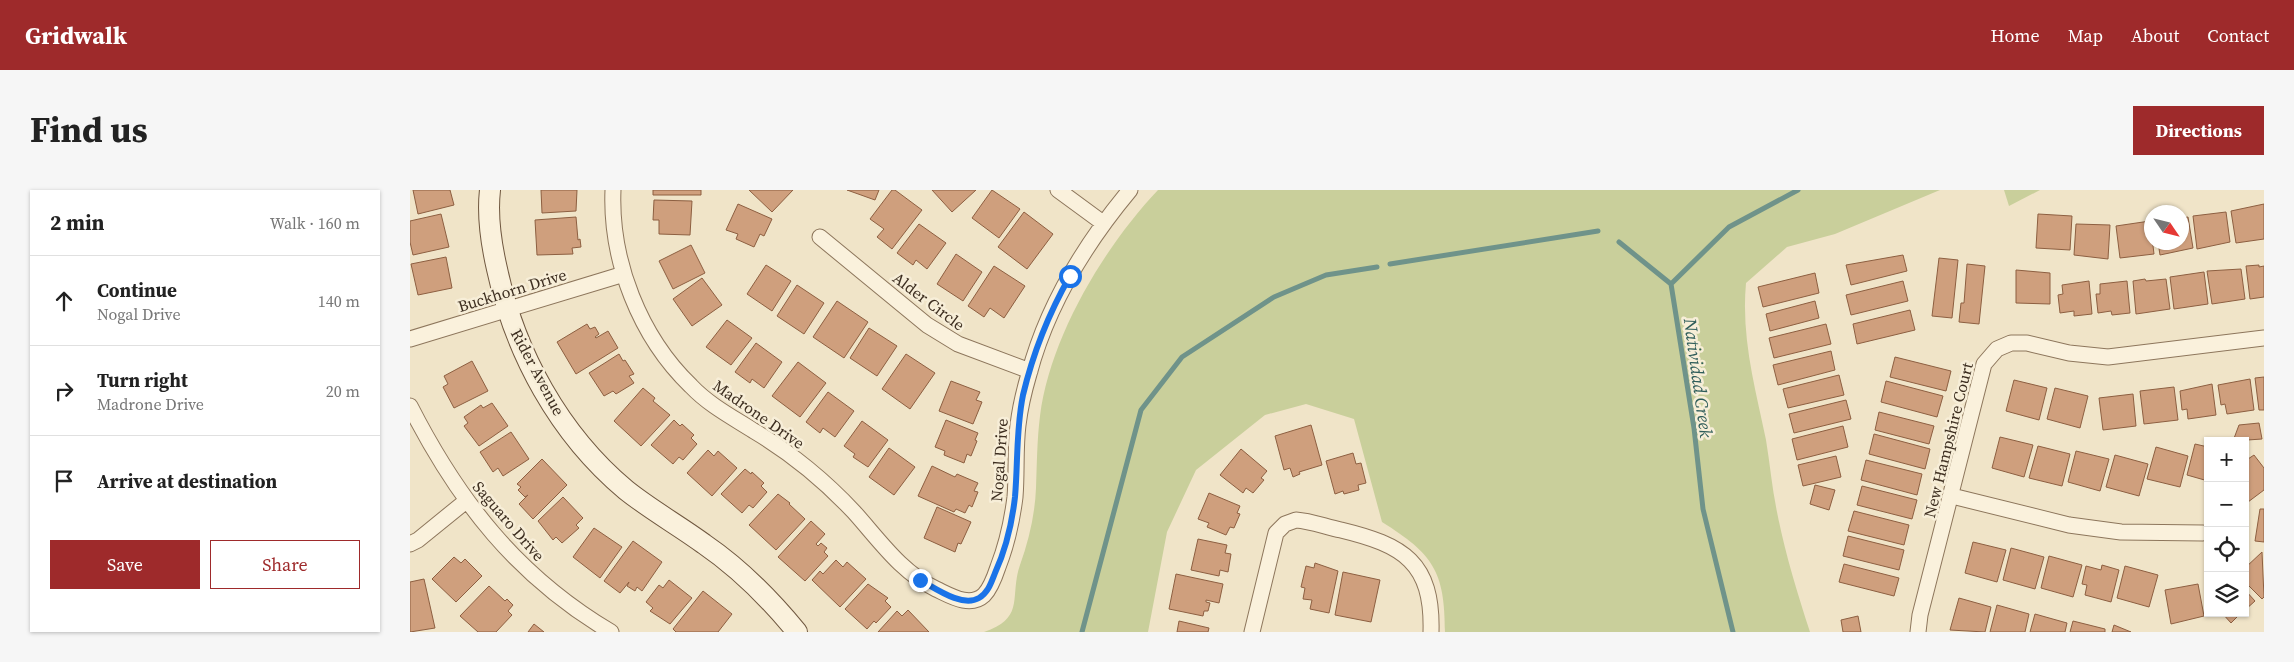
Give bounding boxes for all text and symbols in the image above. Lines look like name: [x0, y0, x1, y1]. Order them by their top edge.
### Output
text: Gridwalk: [25, 19, 127, 52]
text: Home: [1991, 23, 2040, 48]
text: Map: [2068, 23, 2103, 48]
text: About: [2131, 23, 2179, 48]
text: Contact: [2207, 23, 2269, 48]
text: Find us: [30, 106, 148, 154]
button: Directions: [2133, 106, 2264, 155]
north arrow: [2144, 205, 2189, 250]
text: 2 min: [50, 208, 105, 237]
text: Walk · 160 m: [270, 212, 360, 234]
street label: Buckhorn Drive: [455, 263, 569, 317]
route start: [1059, 265, 1082, 288]
street label: Alder Circle: [888, 267, 970, 335]
text: Continue: [97, 277, 177, 303]
icon: ahead: [50, 287, 78, 315]
text: 140 m: [318, 290, 360, 312]
text: Nogal Drive: [97, 303, 181, 325]
water label: Natividad Creek: [1678, 316, 1719, 440]
street label: Rider Avenue: [506, 325, 570, 419]
street label: New Hampshire Court: [1918, 359, 1978, 520]
text: Turn right: [97, 367, 188, 393]
street label: Madrone Drive: [709, 374, 809, 454]
icon: right: [50, 377, 78, 405]
text: 20 m: [326, 380, 360, 402]
text: Madrone Drive: [97, 393, 204, 415]
street label: Nogal Drive: [985, 418, 1013, 502]
map controls: [2204, 437, 2249, 617]
button: +: [2204, 437, 2249, 482]
icon: arrive: [50, 467, 78, 495]
text: Arrive at destination: [97, 468, 277, 494]
street label: Saguaro Drive: [468, 476, 550, 566]
button: −: [2204, 482, 2249, 527]
button: locate: [2204, 527, 2249, 572]
button: Save: [50, 540, 200, 589]
button: Share: [210, 540, 360, 589]
route end: [909, 569, 932, 592]
button: layers: [2204, 572, 2249, 617]

